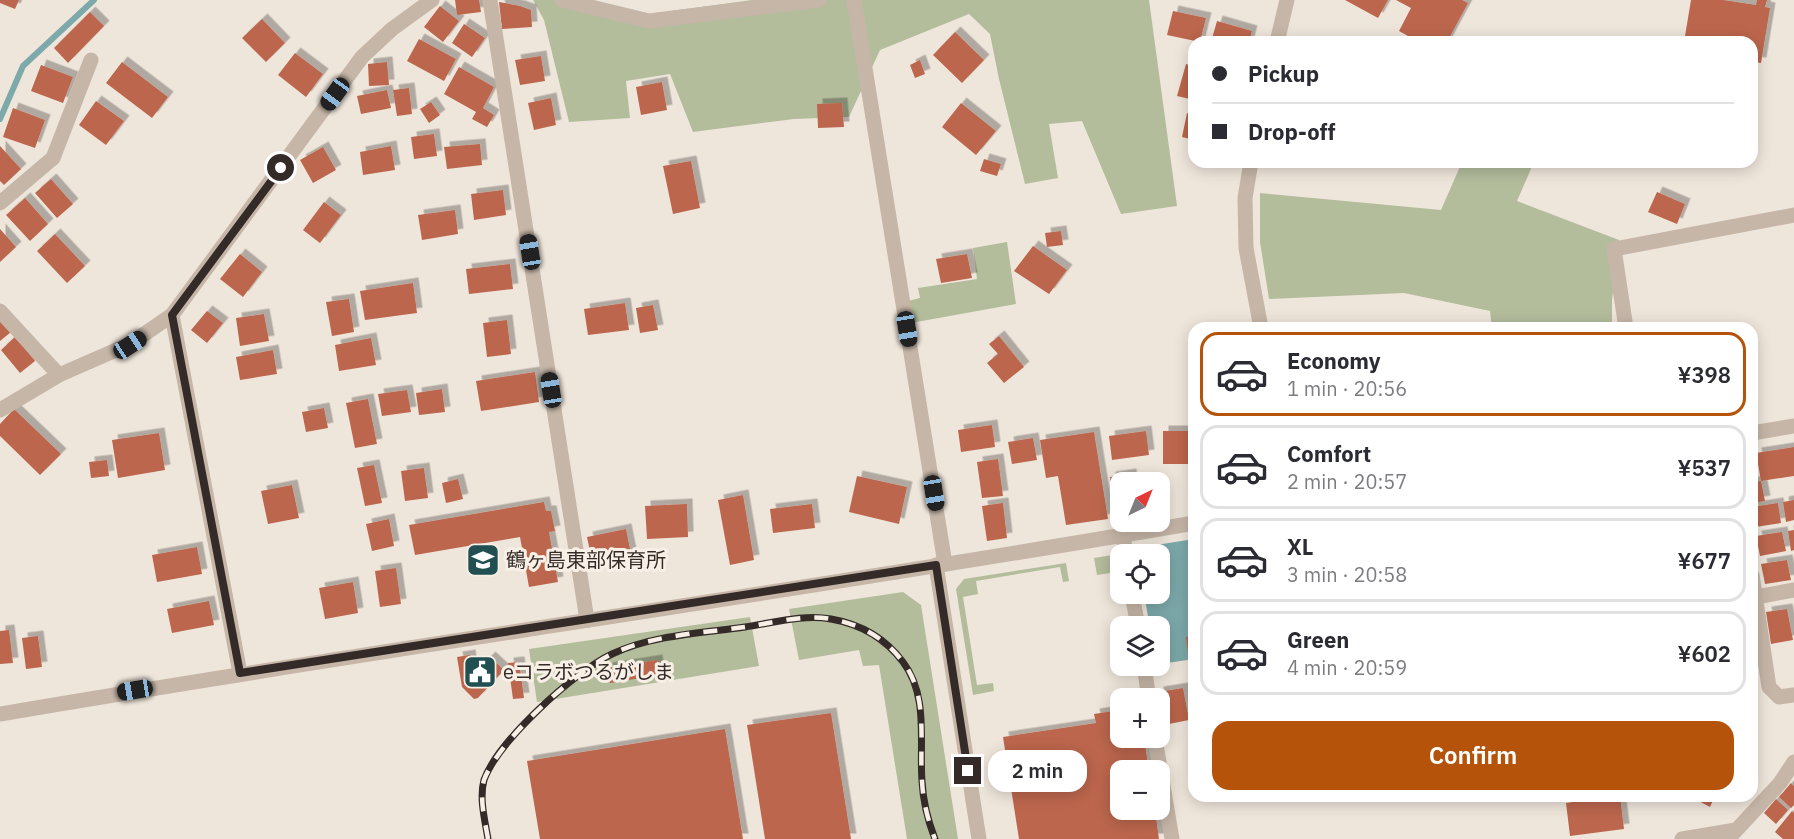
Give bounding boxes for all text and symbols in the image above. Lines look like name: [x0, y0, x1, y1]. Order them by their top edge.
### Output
text: Pickup: [1248, 59, 1319, 88]
car: [317, 74, 353, 114]
text: Drop-off: [1248, 117, 1335, 146]
route start: [267, 154, 294, 181]
car: [518, 233, 542, 271]
car: [895, 310, 919, 348]
car: [110, 328, 150, 362]
text: Economy: [1287, 346, 1381, 375]
icon: car: [1215, 347, 1269, 401]
text: ¥398: [1677, 360, 1731, 389]
car: [539, 371, 563, 409]
text: 1 min · 20:56: [1287, 375, 1407, 402]
text: Comfort: [1287, 439, 1371, 468]
icon: car: [1215, 440, 1269, 494]
text: ¥537: [1677, 453, 1731, 482]
text: 2 min · 20:57: [1287, 468, 1407, 495]
north arrow: [1110, 472, 1170, 532]
map controls: [1110, 472, 1170, 820]
car: [922, 474, 946, 512]
text: XL: [1287, 532, 1313, 561]
icon: car: [1215, 533, 1269, 587]
school or university icon: 鶴ヶ島東部保育所: [465, 542, 501, 578]
button: locate: [1110, 544, 1170, 604]
place label: 鶴ヶ島東部保育所: [506, 546, 666, 573]
text: ¥677: [1677, 546, 1731, 575]
text: 3 min · 20:58: [1287, 561, 1407, 588]
button: layers: [1110, 616, 1170, 676]
text: Green: [1287, 625, 1349, 654]
icon: car: [1215, 626, 1269, 680]
text: ¥602: [1677, 639, 1731, 668]
public building icon: eコラボつるがしま: [462, 654, 498, 690]
text: 4 min · 20:59: [1287, 654, 1407, 681]
place label: eコラボつるがしま: [503, 658, 674, 685]
car: [116, 678, 154, 702]
button: +: [1110, 688, 1170, 748]
button: Confirm: [1212, 721, 1734, 790]
callout: 2 min: [989, 750, 1088, 792]
route end: [954, 757, 981, 784]
text: 2 min: [1012, 757, 1063, 784]
button: −: [1110, 760, 1170, 820]

